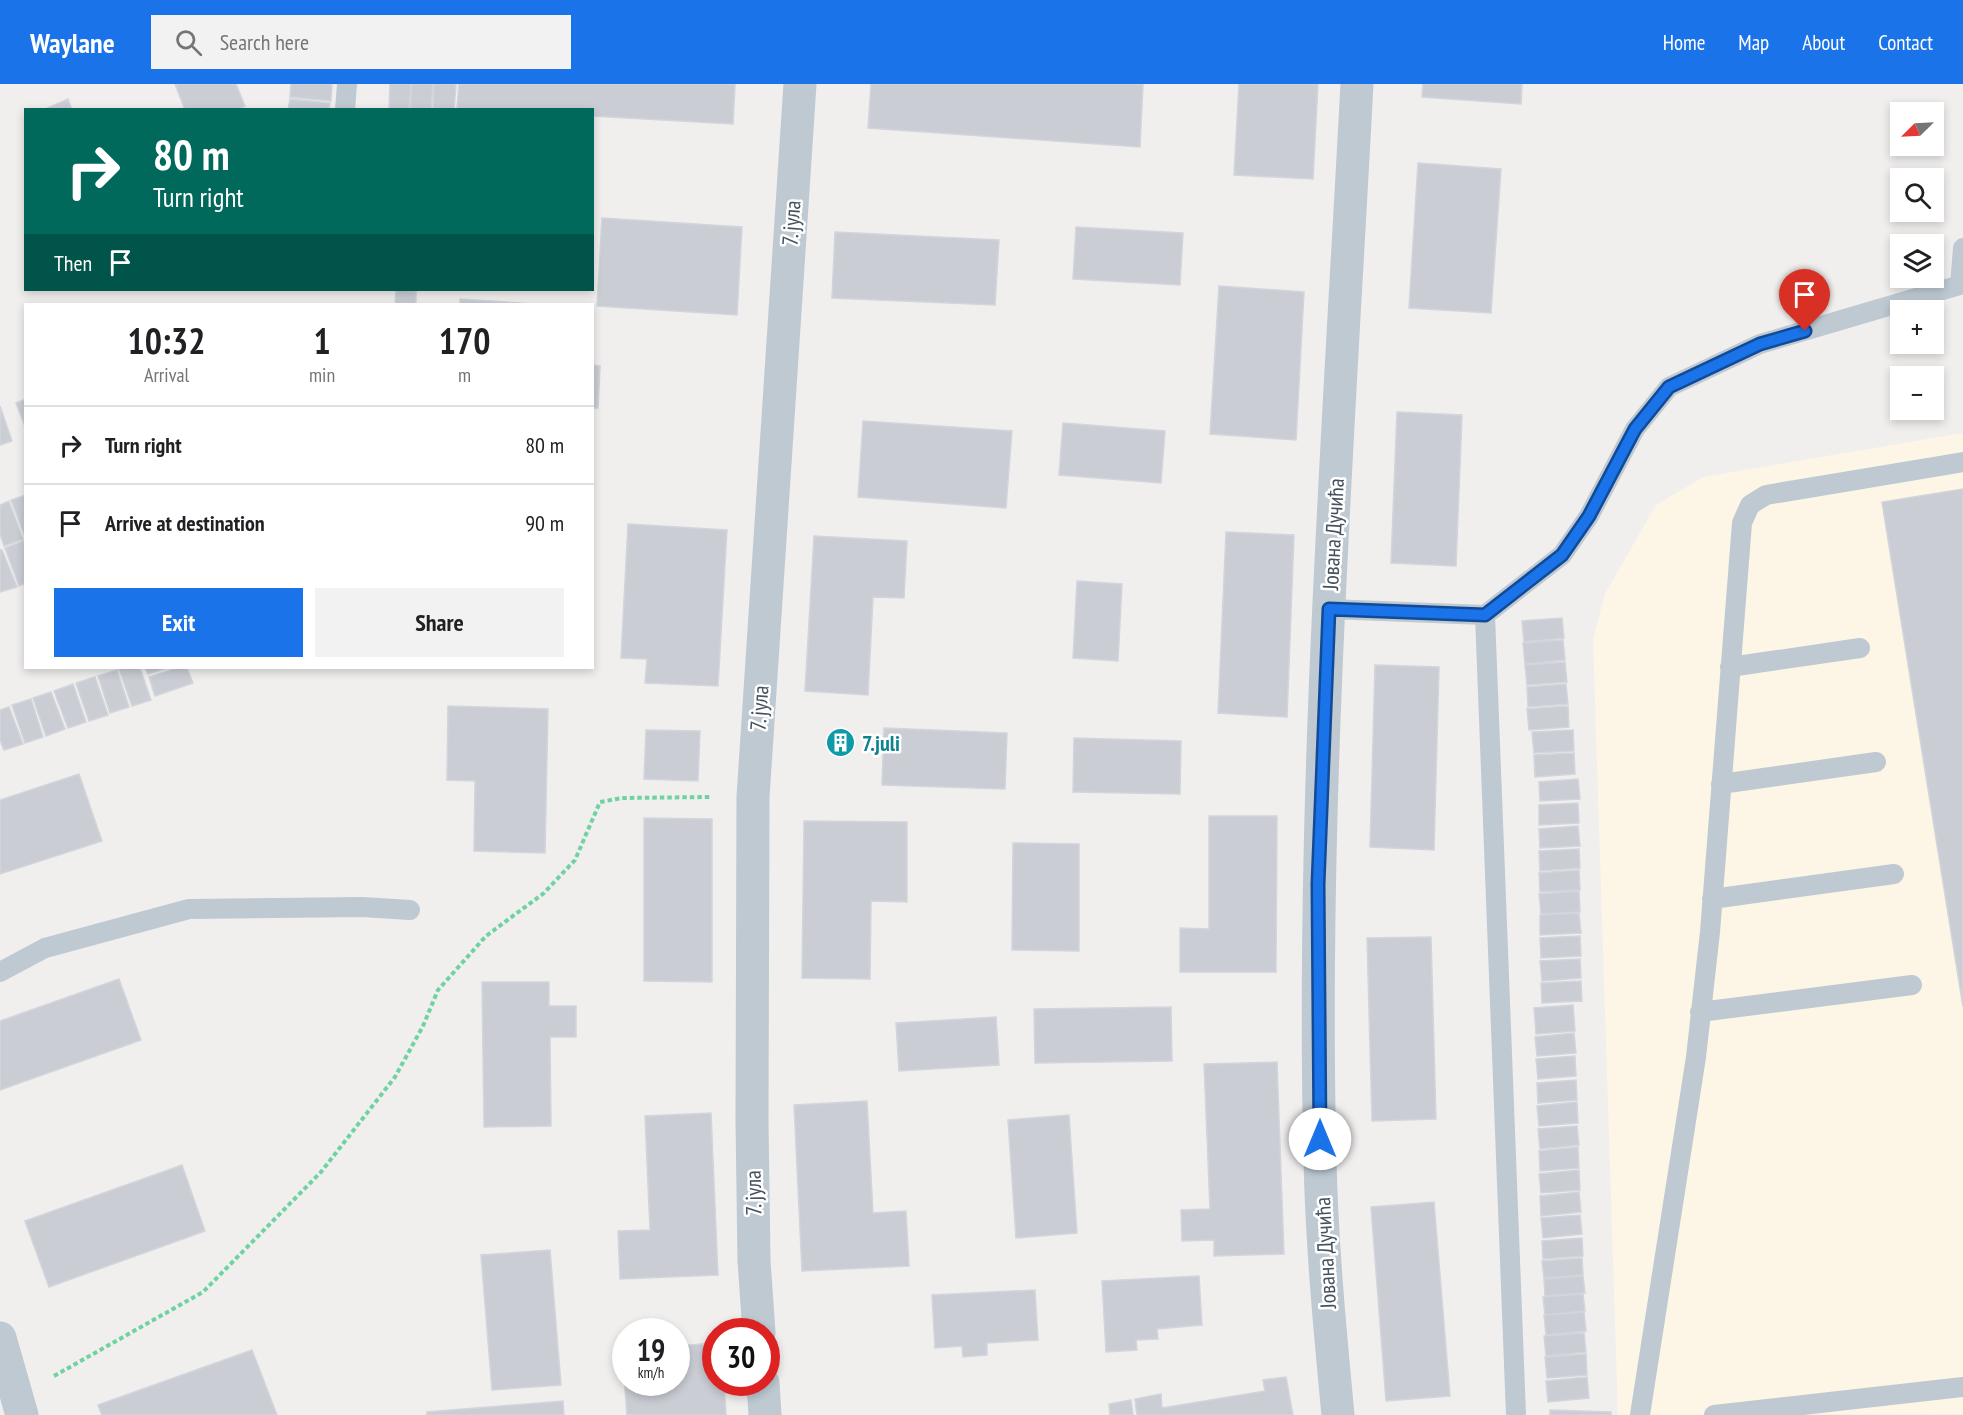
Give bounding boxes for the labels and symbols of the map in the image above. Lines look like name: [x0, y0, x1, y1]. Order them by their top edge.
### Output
north arrow: [1890, 102, 1944, 156]
street label: 7. јула: [775, 199, 807, 247]
pin: [1779, 269, 1830, 331]
street label: Јована Дучића: [1316, 477, 1350, 592]
street label: 7. јула: [743, 684, 775, 732]
building icon: 7.juli: [825, 727, 857, 759]
place label: 7.juli: [862, 729, 900, 757]
position arrow: [1288, 1107, 1352, 1171]
street label: 7. јула: [739, 1170, 767, 1216]
street label: Јована Дучића: [1308, 1196, 1342, 1311]
speed limit sign: 30: [702, 1318, 780, 1396]

